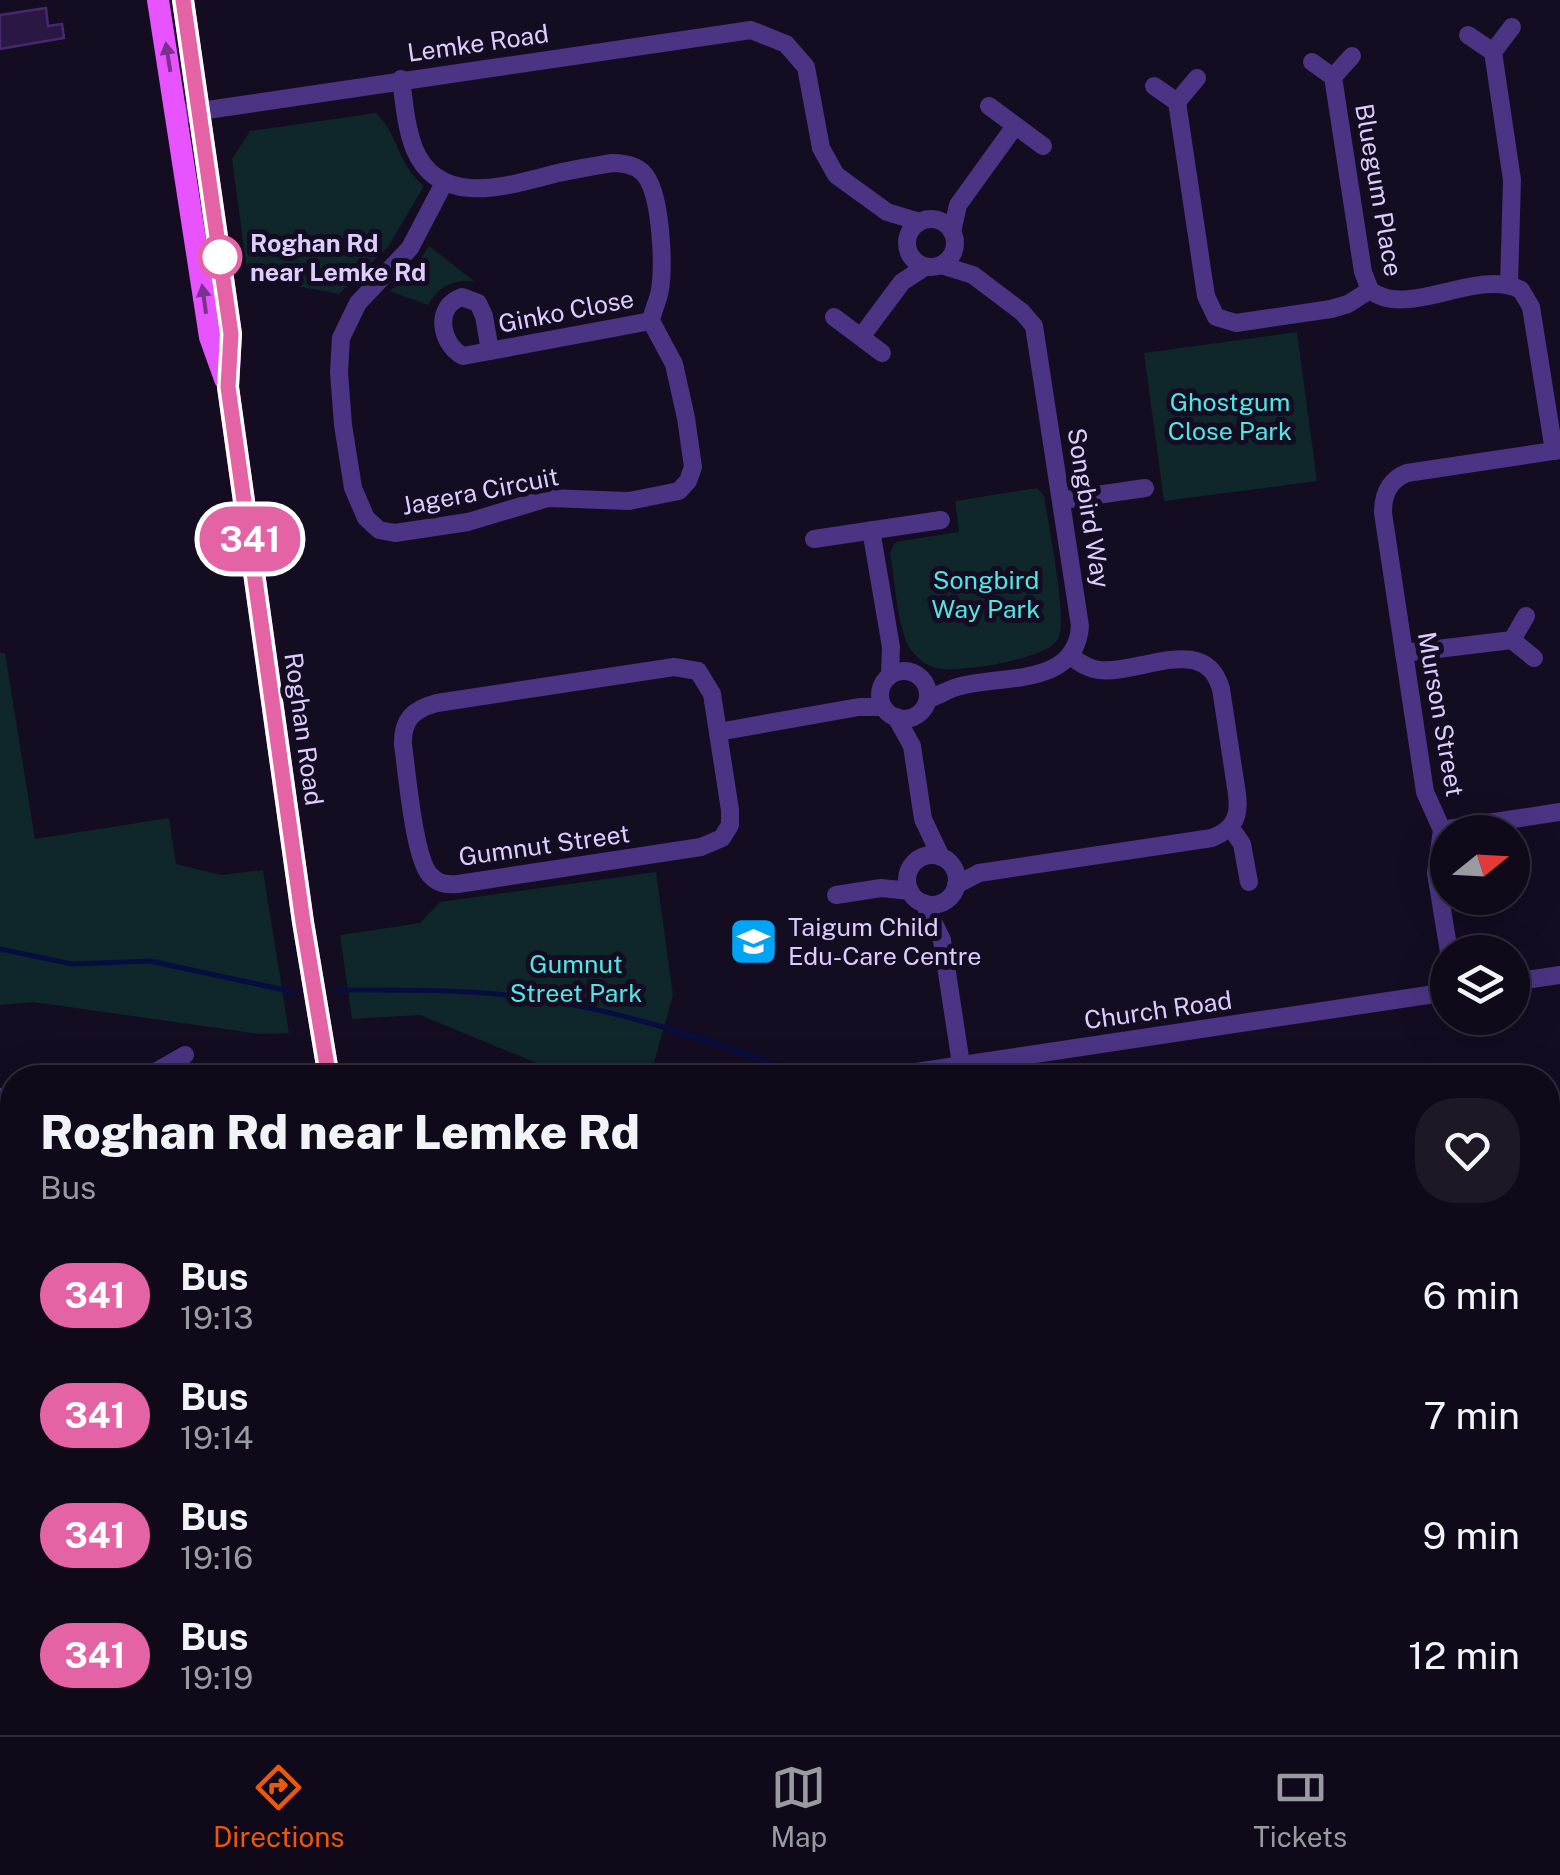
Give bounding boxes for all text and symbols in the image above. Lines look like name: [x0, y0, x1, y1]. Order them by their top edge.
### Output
street label: Lemke Road: [405, 18, 551, 68]
one-way arrow: [159, 41, 175, 72]
street label: Bluegum Place: [1349, 101, 1409, 279]
place label: Roghan Rd near Lemke Rd: [250, 228, 426, 287]
marker: Roghan Rd near Lemke Rd: [199, 236, 241, 278]
one-way arrow: [195, 283, 211, 315]
street label: Ginko Close: [496, 283, 636, 339]
park label: Ghostgum Close Park: [1168, 387, 1292, 446]
street label: Songbird Way: [1062, 426, 1116, 590]
street label: Jagera Circuit: [399, 461, 561, 521]
line badge: 341: [192, 506, 308, 572]
text: 341: [219, 519, 281, 560]
park label: Songbird Way Park: [932, 565, 1040, 624]
street label: Murson Street: [1412, 629, 1470, 799]
street label: Roghan Road: [278, 651, 330, 807]
north arrow: [1430, 815, 1530, 915]
map controls: [1430, 815, 1530, 1035]
street label: Gumnut Street: [457, 818, 631, 872]
place label: Taigum Child Edu-Care Centre: [788, 912, 981, 971]
school or university icon: Taigum Child Edu-Care Centre: [727, 915, 779, 967]
button: layers: [1430, 935, 1530, 1035]
park label: Gumnut Street Park: [510, 949, 642, 1008]
street label: Church Road: [1082, 985, 1234, 1035]
button: heart: [1415, 1098, 1520, 1203]
text: Roghan Rd near Lemke Rd: [40, 1103, 640, 1160]
text: Bus: [40, 1169, 96, 1206]
text: Bus: [180, 1254, 249, 1299]
text: 6 min: [1423, 1273, 1520, 1318]
text: 341: [64, 1275, 126, 1316]
text: 19:13: [180, 1299, 253, 1336]
text: Bus: [180, 1374, 249, 1419]
text: 7 min: [1423, 1393, 1520, 1438]
text: 341: [64, 1395, 126, 1436]
text: 19:14: [180, 1419, 253, 1456]
text: Bus: [180, 1494, 249, 1539]
text: 9 min: [1423, 1513, 1520, 1558]
text: 341: [64, 1515, 126, 1556]
text: 19:16: [180, 1539, 253, 1576]
text: Bus: [180, 1614, 249, 1659]
text: 12 min: [1408, 1633, 1520, 1678]
text: 341: [64, 1635, 126, 1676]
text: 19:19: [180, 1659, 253, 1696]
tab: Directions: [213, 1760, 344, 1853]
tab: Map: [770, 1760, 827, 1853]
tab: Tickets: [1253, 1760, 1347, 1853]

